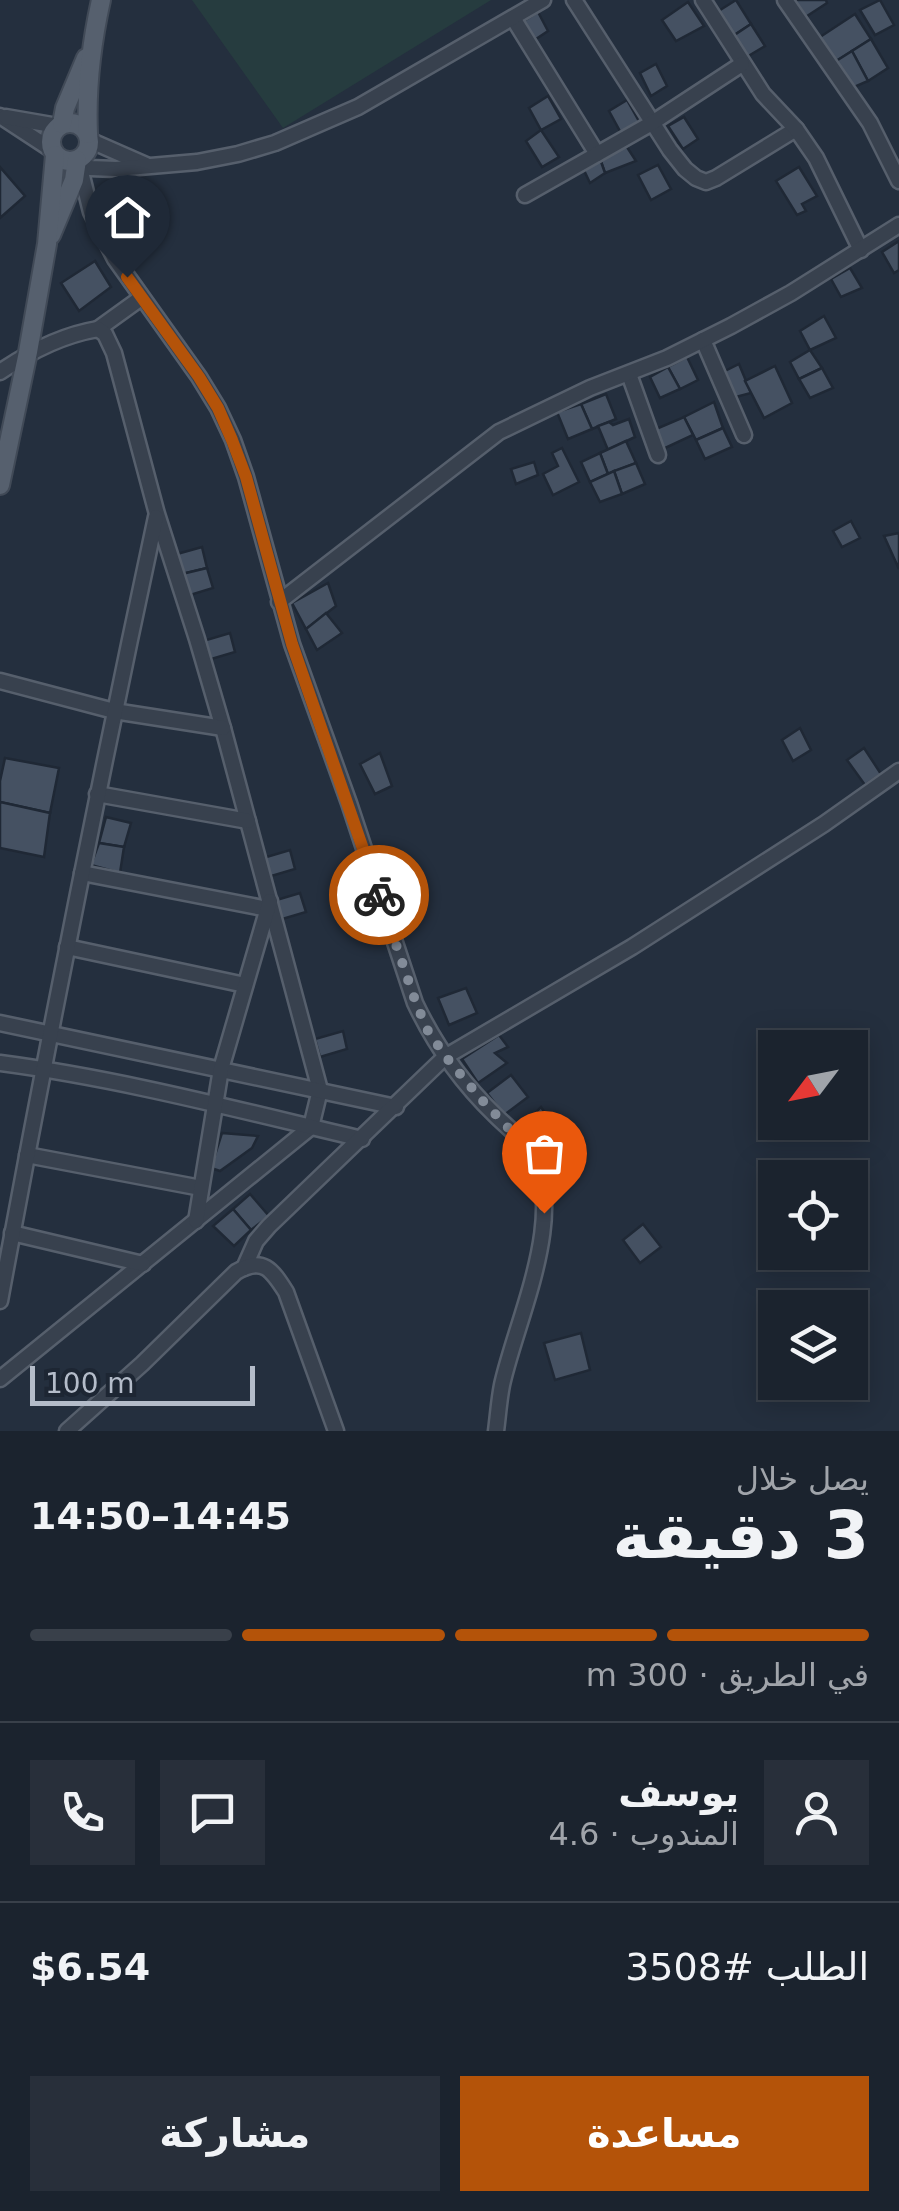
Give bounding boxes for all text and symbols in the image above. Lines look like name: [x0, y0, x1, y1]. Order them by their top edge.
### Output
pin: [85, 175, 170, 278]
icon: home: [100, 190, 155, 245]
courier: [329, 845, 429, 945]
icon: bike: [352, 868, 407, 923]
north arrow: [758, 1030, 868, 1140]
map controls: [758, 1030, 868, 1400]
pin: [502, 1111, 587, 1214]
icon: bag: [517, 1126, 572, 1181]
button: locate: [758, 1160, 868, 1270]
button: layers: [758, 1290, 868, 1400]
scale bar: [30, 1361, 255, 1406]
text: 100 m: [45, 1367, 135, 1400]
text: يصل خلال: [736, 1460, 869, 1498]
text: 14:45–14:50: [30, 1494, 291, 1538]
text: 3 دقيقة: [612, 1498, 869, 1573]
text: في الطريق · 300 m: [586, 1656, 869, 1694]
button: phone: [30, 1760, 135, 1865]
button: chat: [160, 1760, 265, 1865]
button: person: [764, 1760, 869, 1865]
text: يوسف: [618, 1771, 739, 1815]
text: المندوب · 4.6: [548, 1815, 739, 1853]
text: $6.54: [30, 1945, 150, 1989]
text: الطلب #3508: [625, 1945, 869, 1989]
button: مشاركة: [30, 2076, 440, 2191]
button: مساعدة: [460, 2076, 869, 2191]

